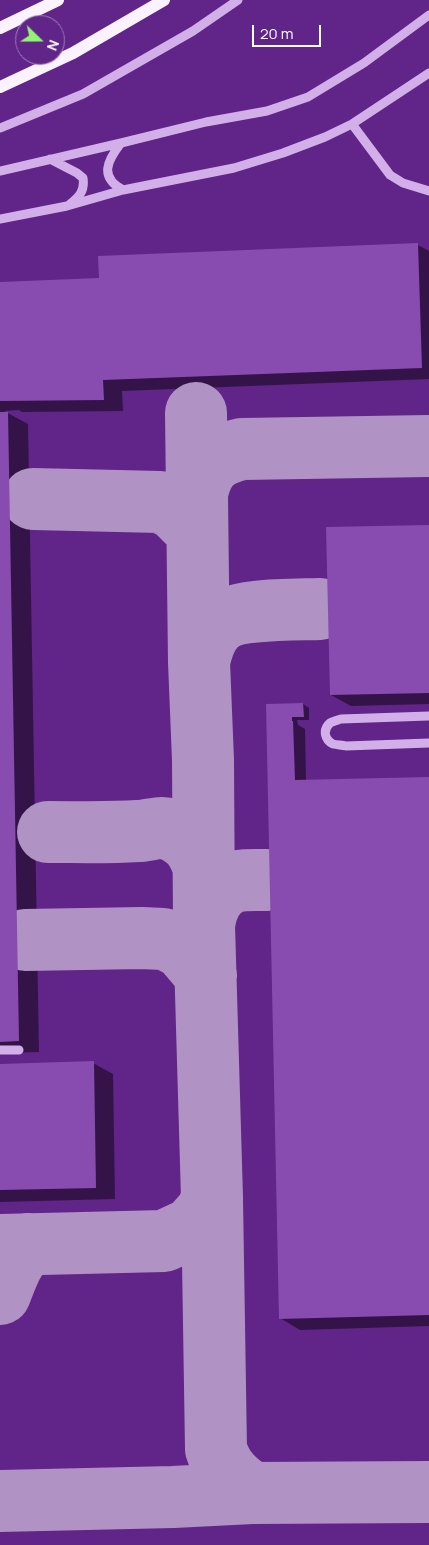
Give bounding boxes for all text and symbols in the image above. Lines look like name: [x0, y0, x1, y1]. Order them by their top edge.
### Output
north arrow: [15, 15, 65, 65]
scale bar: [254, 15, 323, 47]
text: 20 m: [260, 23, 293, 44]
text: N: [43, 37, 64, 54]

